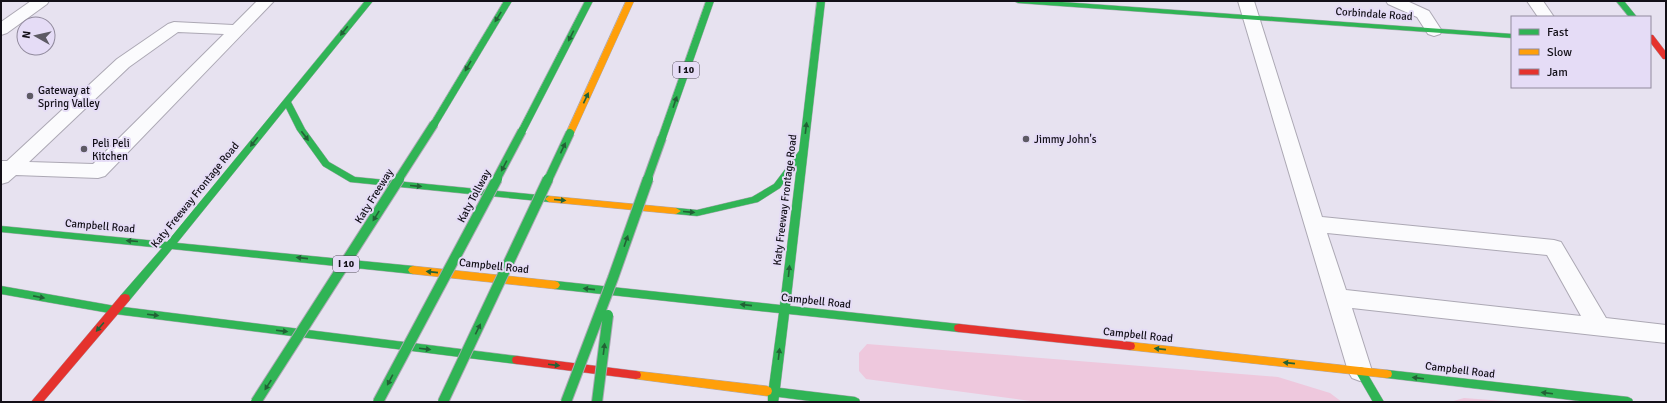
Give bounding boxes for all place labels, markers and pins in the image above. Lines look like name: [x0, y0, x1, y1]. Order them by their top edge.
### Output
place label: Gateway at Spring Valley: [38, 84, 100, 110]
marker: Gateway at Spring Valley: [25, 91, 35, 101]
place label: Jimmy John's: [1034, 133, 1097, 146]
marker: Jimmy John's: [1021, 134, 1031, 144]
place label: Peli Peli Kitchen: [92, 137, 130, 163]
marker: Peli Peli Kitchen: [79, 144, 89, 154]

